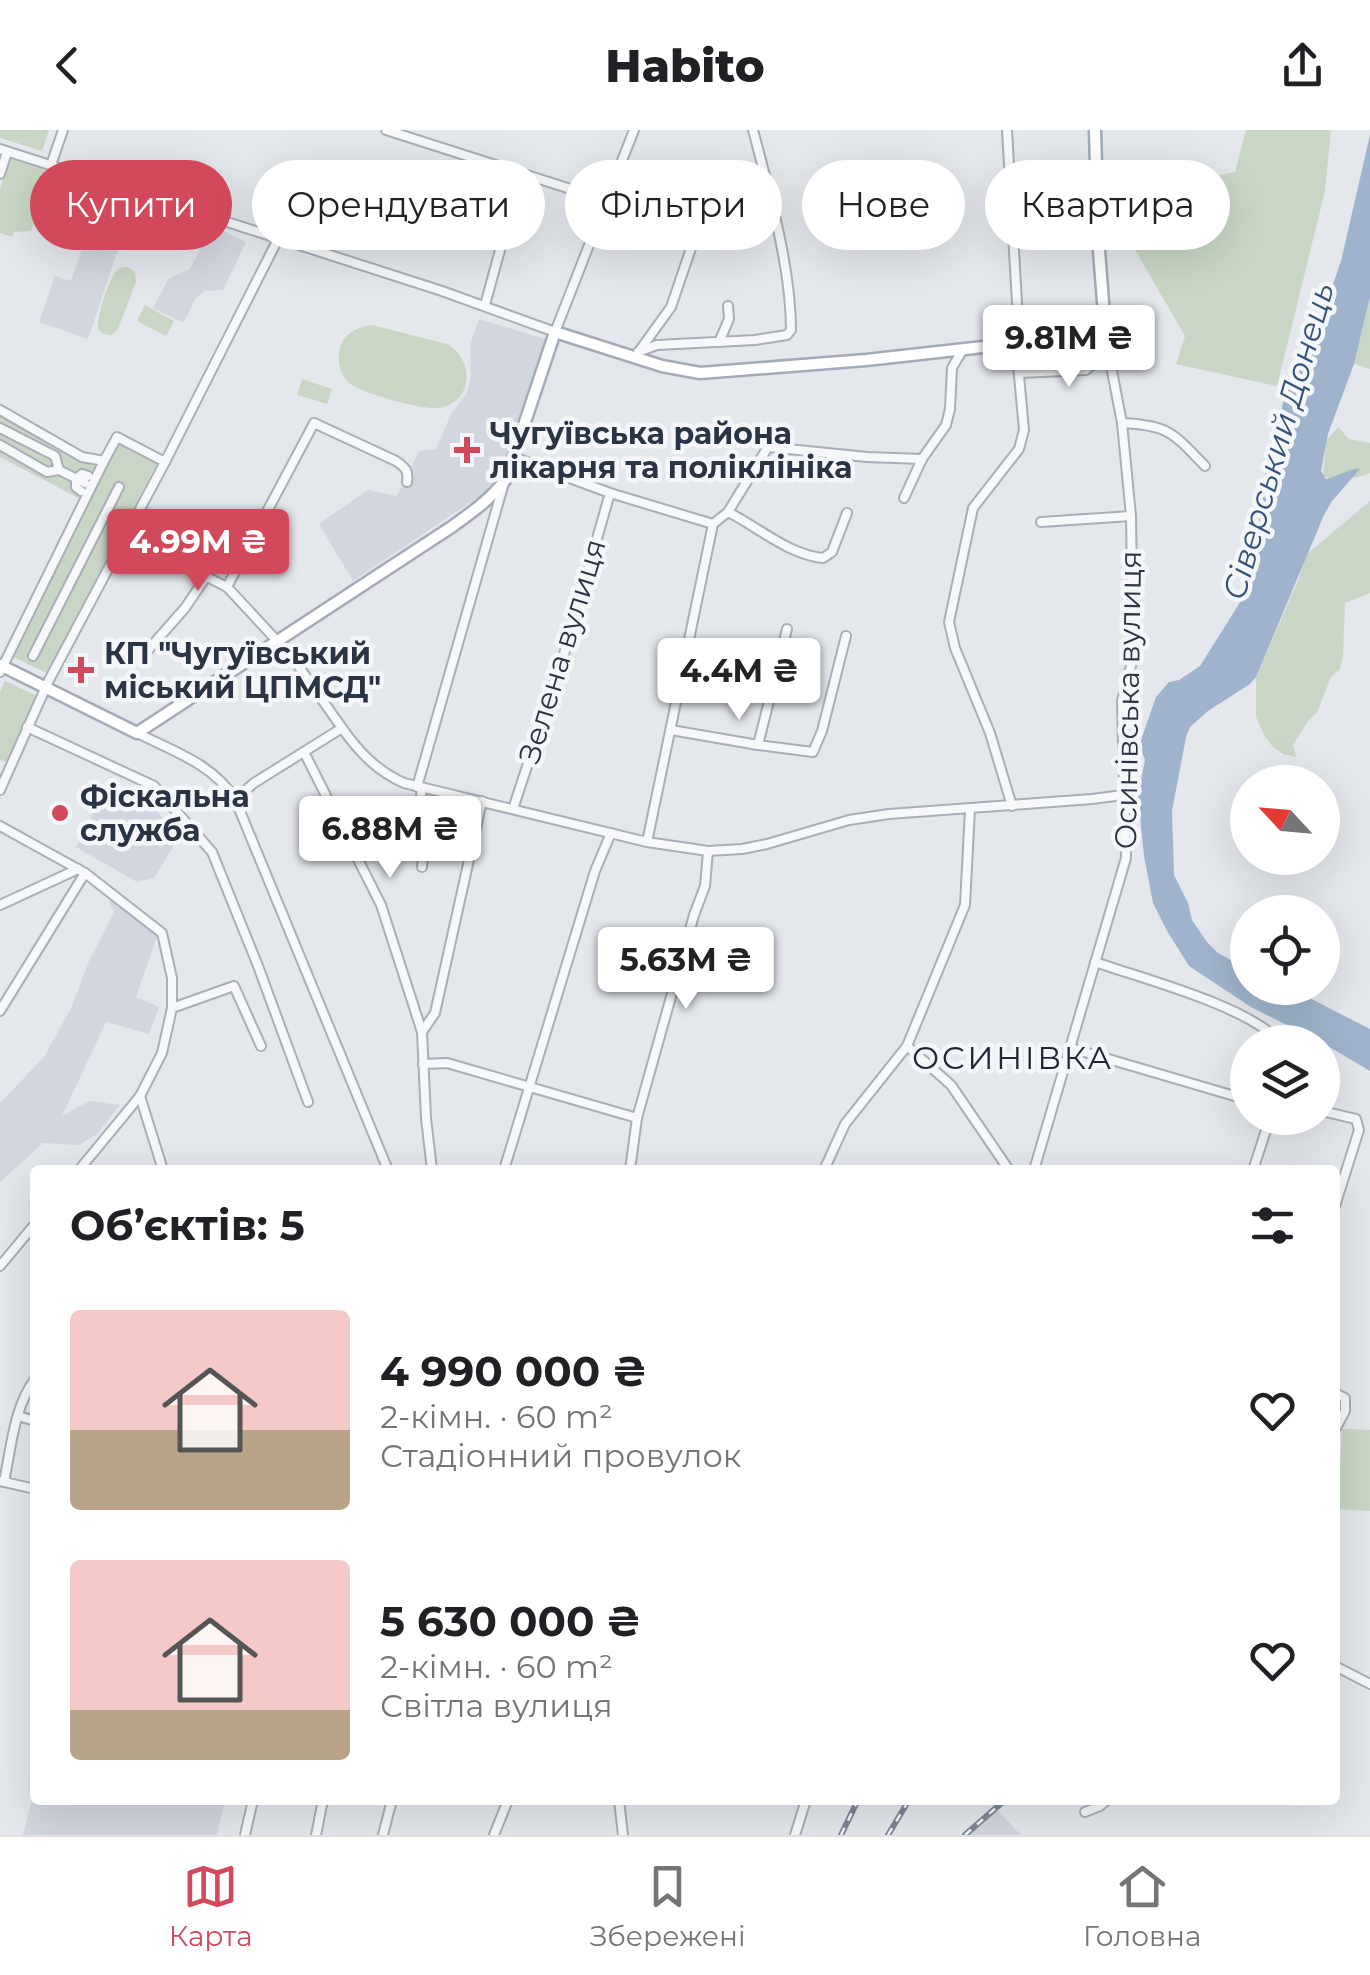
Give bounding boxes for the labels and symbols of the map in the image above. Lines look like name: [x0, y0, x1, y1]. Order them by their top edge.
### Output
water label: Сіверський Донець: [1214, 278, 1342, 604]
pin: 9.81M ₴: [977, 305, 1161, 390]
place label: Чугуївська района лікарня та поліклініка: [490, 415, 852, 486]
marker: Чугуївська района лікарня та поліклініка: [454, 437, 480, 463]
pin: 4.99M ₴: [106, 509, 290, 594]
street label: Зелена вулиця: [510, 534, 614, 768]
street label: Осинівська вулиця: [1107, 550, 1149, 850]
place label: КП "Чугуївський міський ЦПМСД": [104, 635, 381, 706]
pin: 4.4M ₴: [658, 638, 820, 723]
marker: КП "Чугуївський міський ЦПМСД": [68, 657, 94, 683]
north arrow: [1230, 765, 1340, 875]
place label: Фіскальна служба: [80, 778, 250, 849]
pin: 6.88M ₴: [298, 796, 482, 881]
marker: Фіскальна служба: [49, 802, 71, 824]
pin: 5.63M ₴: [594, 927, 778, 1012]
district label: ОСИНІВКА: [912, 1038, 1114, 1077]

